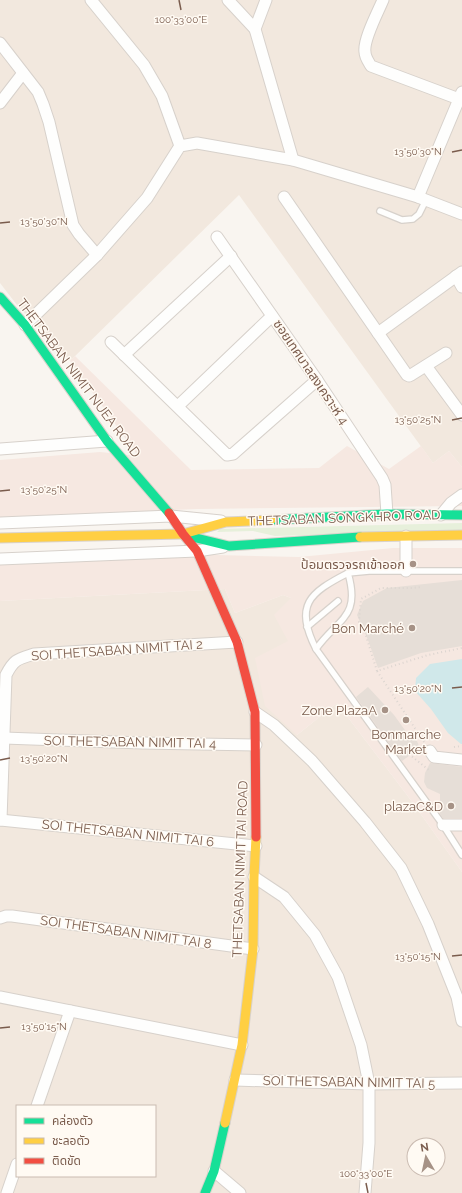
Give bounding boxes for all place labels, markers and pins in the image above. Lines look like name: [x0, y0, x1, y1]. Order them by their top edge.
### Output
place label: ป้อมตรวจรถเข้าออก: [301, 557, 405, 572]
marker: ป้อมตรวจรถเข้าออก: [408, 559, 418, 569]
place label: Bon Marché: [332, 621, 404, 636]
marker: Bon Marché: [407, 623, 417, 633]
place label: Zone PlazaA: [302, 703, 377, 718]
marker: Zone PlazaA: [380, 705, 390, 715]
marker: Bonmarche Market: [401, 715, 411, 725]
place label: Bonmarche Market: [371, 727, 441, 757]
place label: plazaC&D: [384, 799, 443, 814]
marker: plazaC&D: [446, 801, 456, 811]

